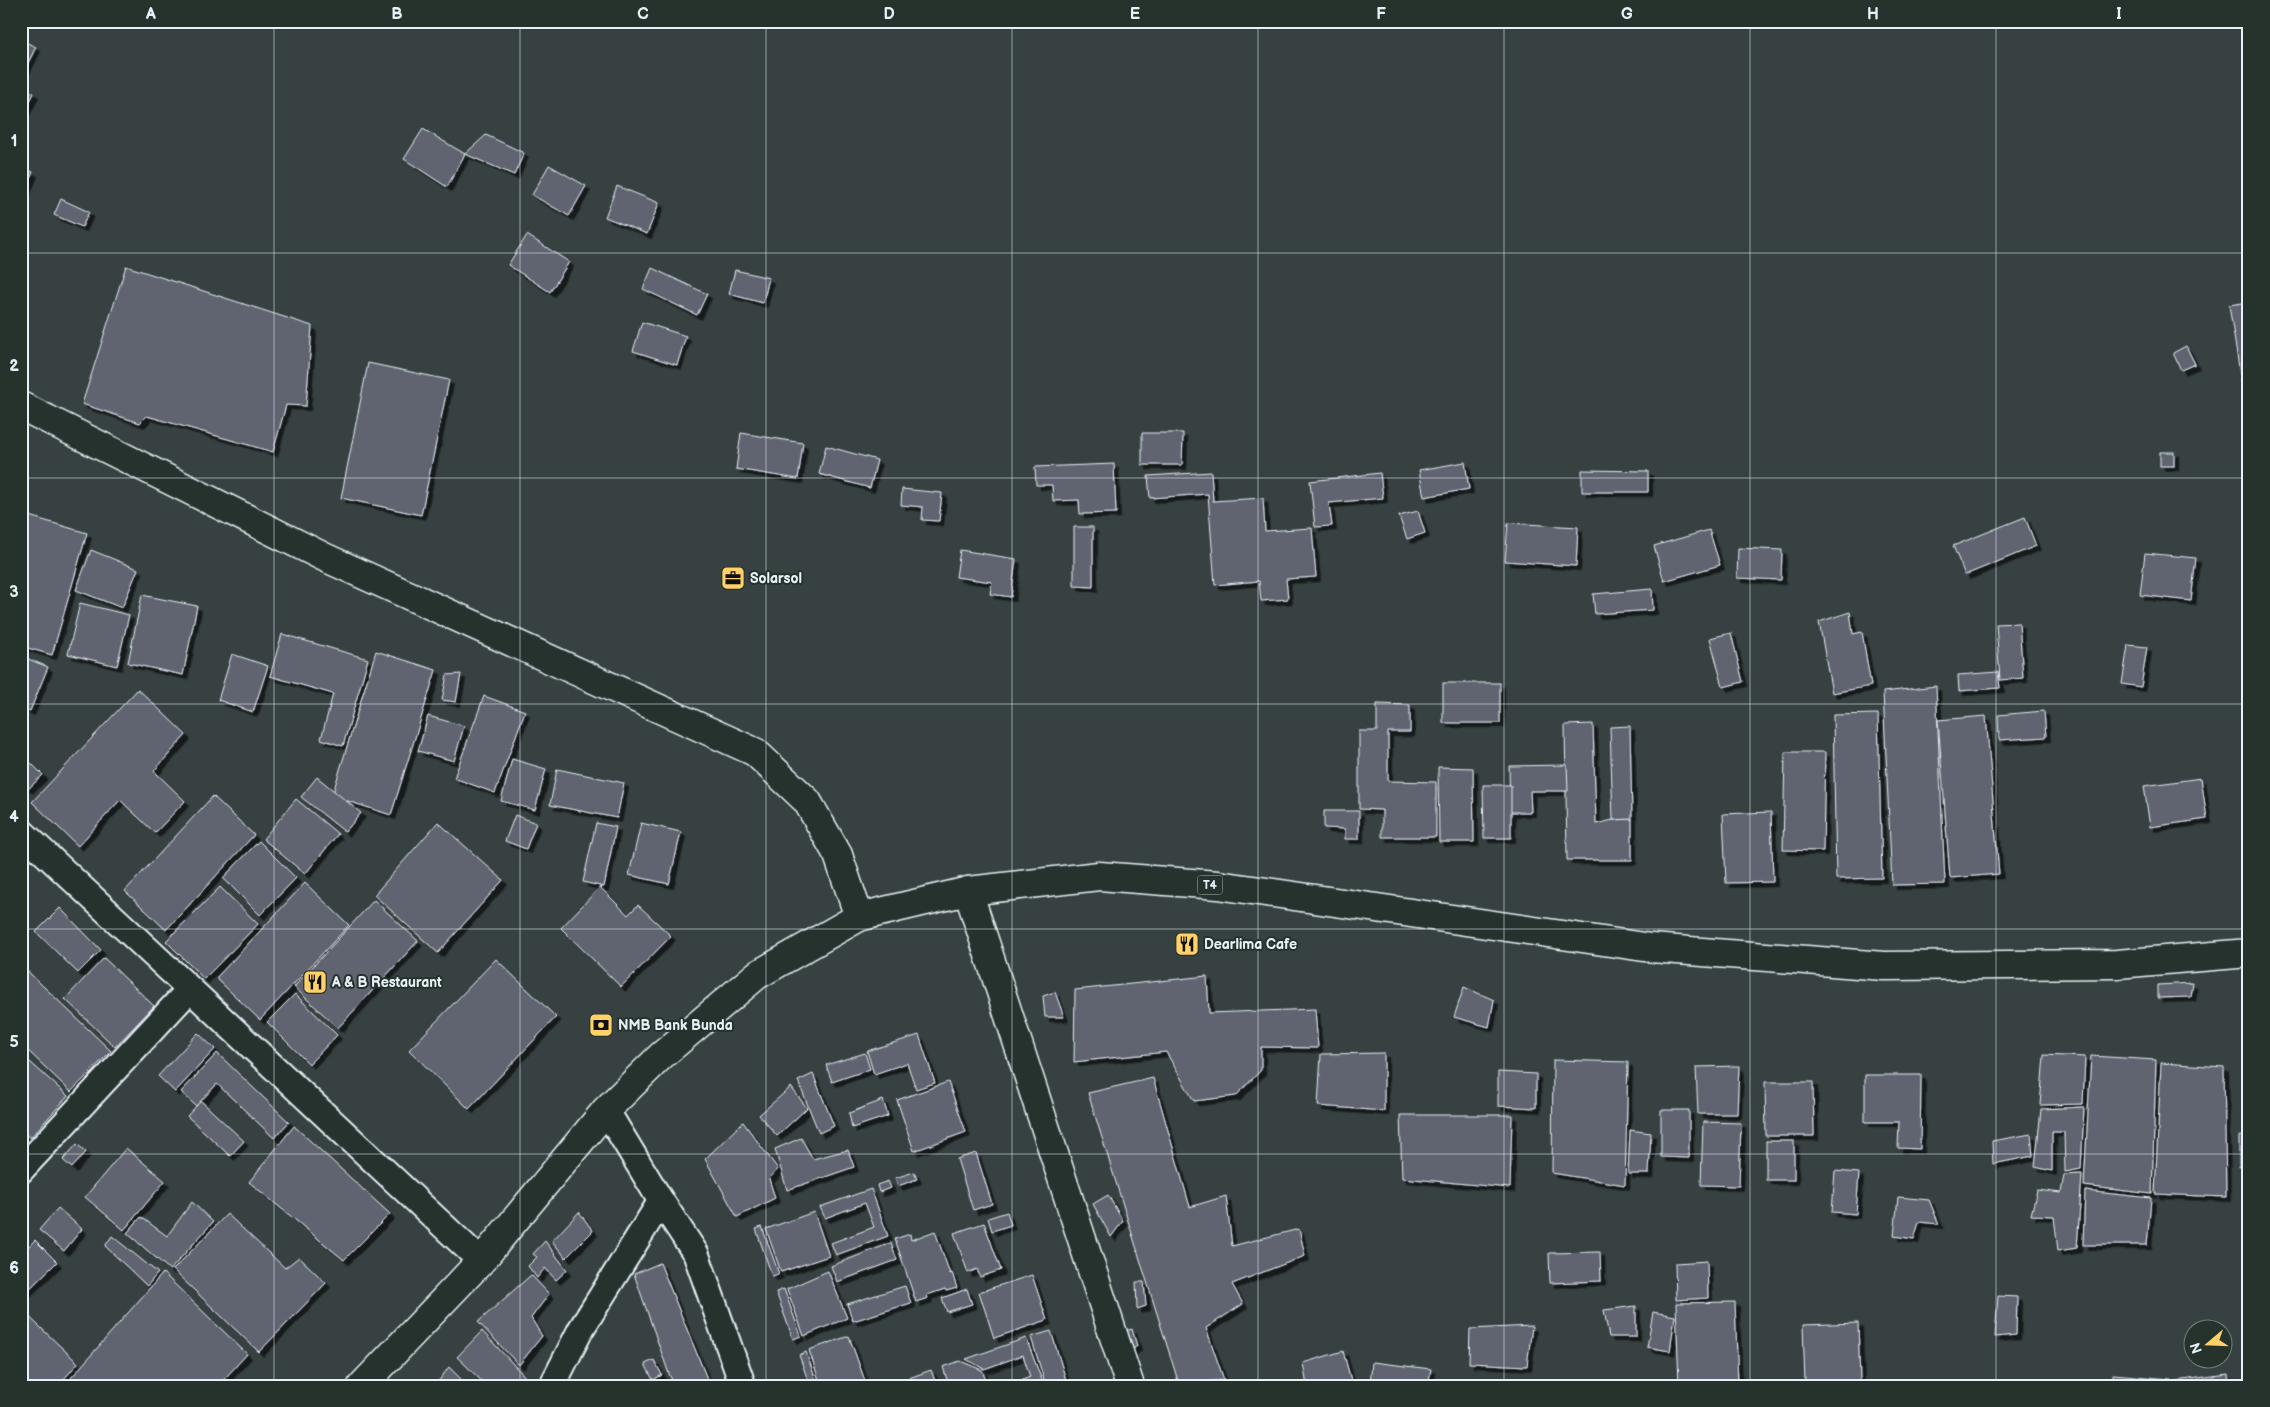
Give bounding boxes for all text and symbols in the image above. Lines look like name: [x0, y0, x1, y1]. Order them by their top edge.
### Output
text: A: [145, 5, 156, 24]
text: B: [391, 5, 403, 24]
text: C: [637, 5, 649, 24]
text: D: [883, 5, 895, 24]
text: E: [1130, 5, 1140, 24]
text: F: [1376, 5, 1386, 24]
text: G: [1621, 5, 1633, 24]
text: H: [1867, 5, 1879, 24]
text: I: [2116, 5, 2122, 24]
text: 1: [11, 132, 17, 151]
text: 2: [9, 357, 19, 376]
office icon: Solarsol: [720, 565, 746, 591]
place label: Solarsol: [750, 570, 802, 587]
text: 3: [9, 583, 19, 602]
text: 4: [9, 808, 19, 827]
road number: T4: [1198, 876, 1222, 894]
restaurant icon: Dearlima Cafe: [1174, 931, 1200, 957]
place label: Dearlima Cafe: [1204, 936, 1297, 953]
restaurant icon: A & B Restaurant: [302, 969, 328, 995]
place label: A & B Restaurant: [331, 974, 442, 991]
bank icon: NMB Bank Bunda: [588, 1012, 614, 1038]
place label: NMB Bank Bunda: [618, 1017, 733, 1034]
text: 5: [9, 1033, 19, 1052]
text: 6: [9, 1259, 19, 1278]
north arrow: [2182, 1320, 2232, 1370]
text: N: [2186, 1340, 2206, 1356]

